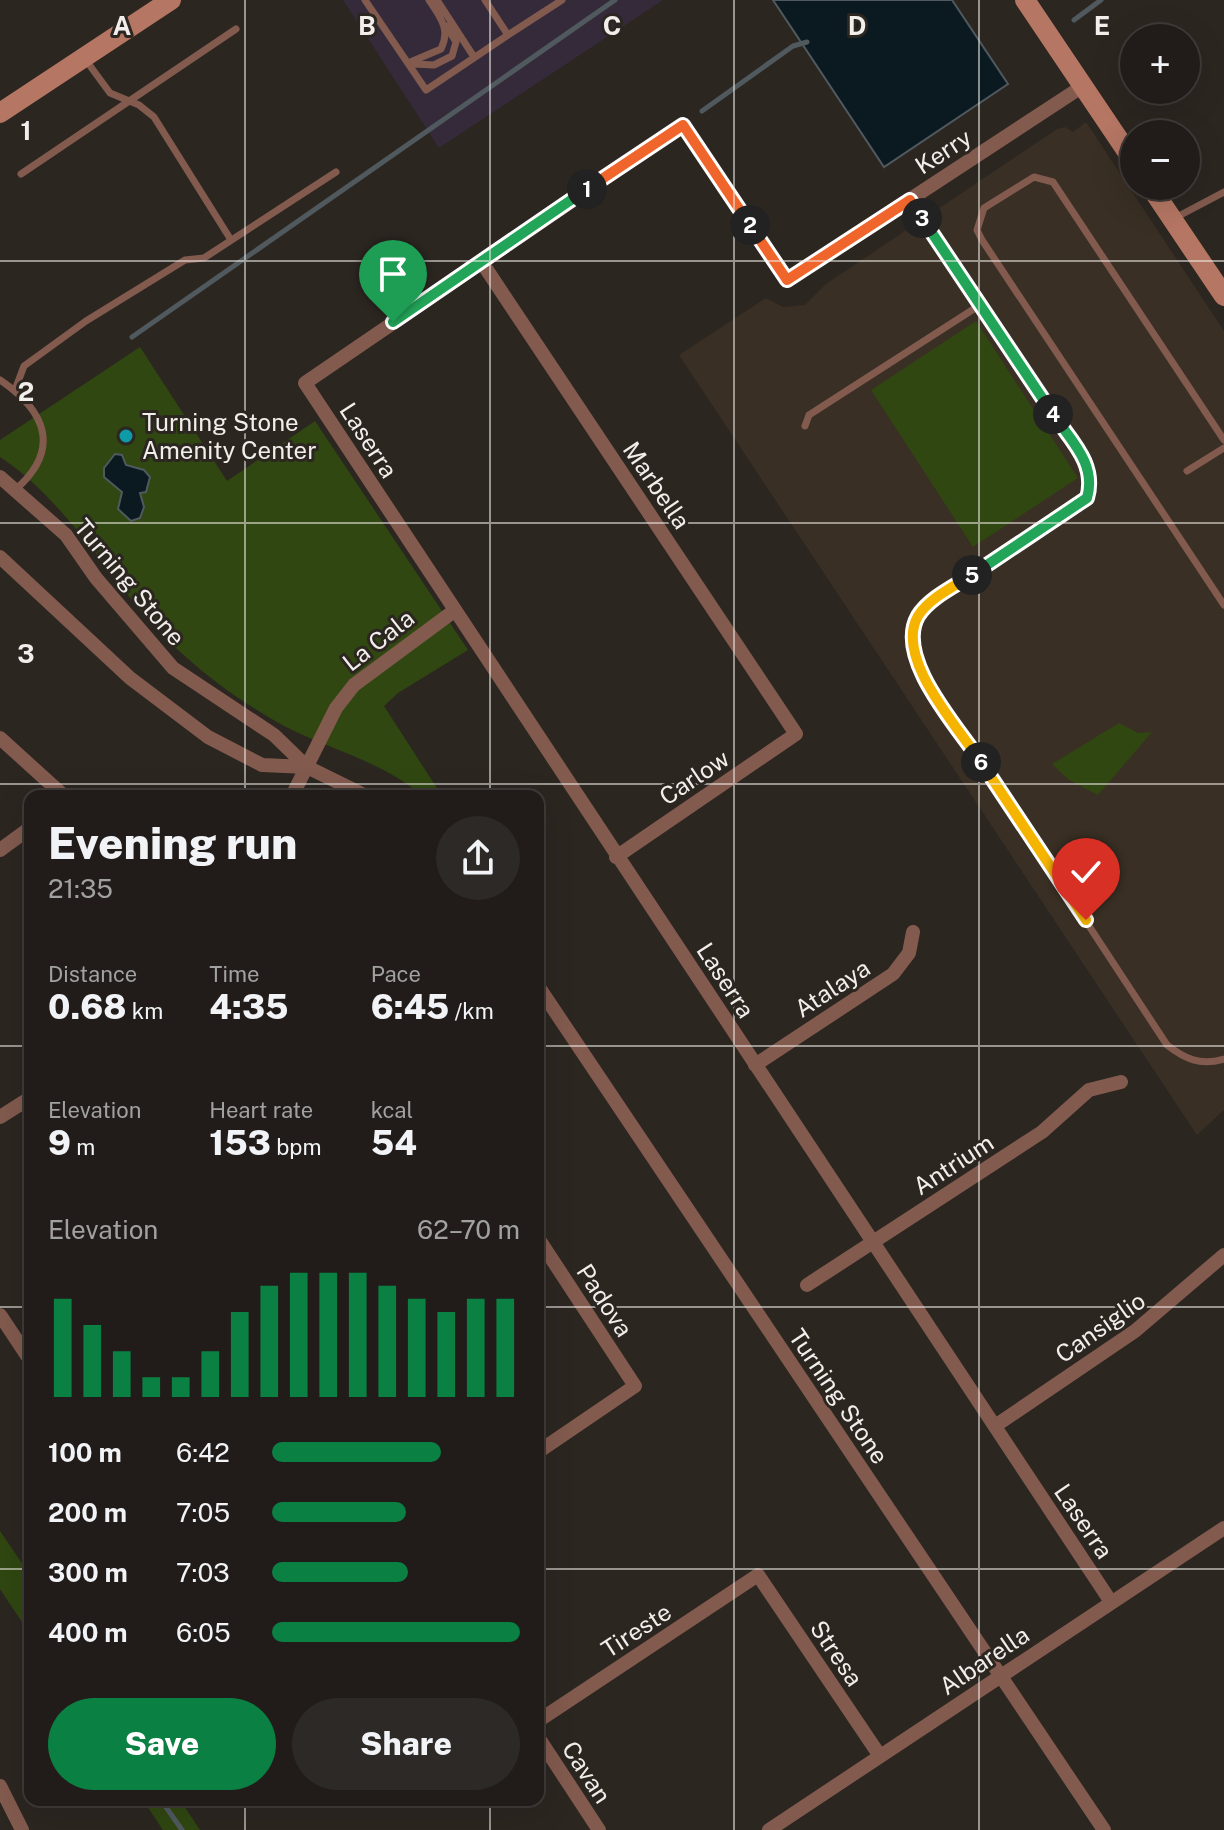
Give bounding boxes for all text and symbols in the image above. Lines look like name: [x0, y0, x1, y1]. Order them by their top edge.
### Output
text: A: [113, 10, 132, 41]
text: B: [358, 10, 376, 41]
text: C: [603, 10, 621, 41]
text: D: [848, 10, 866, 41]
text: E: [1094, 10, 1110, 41]
map controls: [1120, 24, 1200, 200]
button: +: [1120, 24, 1200, 104]
text: 1: [20, 115, 32, 146]
button: −: [1120, 120, 1200, 200]
street label: Kerry: [910, 123, 976, 179]
pin: 1: [567, 169, 607, 209]
text: 1: [582, 176, 592, 202]
pin: 3: [902, 198, 942, 238]
pin: 2: [730, 205, 770, 245]
text: 3: [915, 205, 929, 231]
text: 2: [743, 212, 757, 238]
pin: [359, 240, 427, 322]
icon: arrive: [371, 252, 415, 296]
text: 2: [18, 376, 34, 407]
pin: 4: [1033, 394, 1073, 434]
street label: Laserra: [334, 397, 404, 483]
text: 4: [1046, 401, 1060, 427]
place label: Turning Stone Amenity Center: [142, 408, 317, 464]
marker: Turning Stone Amenity Center: [117, 427, 135, 445]
street label: Marbella: [618, 436, 696, 534]
street label: Turning Stone: [69, 513, 191, 651]
pin: 5: [952, 555, 992, 595]
text: 5: [965, 562, 979, 588]
street label: La Cala: [337, 604, 419, 676]
text: 3: [17, 638, 35, 669]
pin: 6: [961, 742, 1001, 782]
street label: Carlow: [654, 743, 734, 810]
text: 6: [974, 749, 988, 775]
button: share: [436, 816, 520, 900]
text: Evening run: [48, 817, 297, 869]
pin: [1052, 838, 1120, 920]
icon: check: [1064, 850, 1108, 894]
text: 21:35: [48, 873, 113, 904]
street label: Laserra: [691, 937, 761, 1023]
street label: Atalaya: [789, 953, 875, 1023]
text: Distance: [48, 961, 137, 987]
text: Time: [209, 961, 259, 987]
text: Pace: [371, 961, 421, 987]
text: 0.68: [48, 987, 126, 1027]
text: 4:35: [209, 987, 289, 1027]
text: 6:45: [371, 987, 449, 1027]
text: km: [126, 998, 163, 1024]
text: /km: [449, 998, 494, 1024]
text: Elevation: [48, 1097, 141, 1123]
text: Heart rate: [209, 1097, 313, 1123]
text: kcal: [371, 1097, 413, 1123]
text: 9: [48, 1123, 71, 1163]
text: 153: [209, 1123, 271, 1163]
text: 54: [371, 1123, 417, 1163]
street label: Antrium: [908, 1128, 998, 1200]
text: m: [71, 1134, 95, 1160]
text: bpm: [271, 1134, 321, 1160]
text: Elevation: [48, 1214, 158, 1245]
text: 62–70 m: [417, 1214, 520, 1245]
street label: Padova: [571, 1258, 639, 1342]
street label: Cansiglio: [1050, 1286, 1150, 1368]
street label: Turning Stone: [784, 1323, 894, 1469]
text: 100 m: [48, 1437, 122, 1468]
text: 6:42: [176, 1437, 230, 1468]
street label: Laserra: [1049, 1478, 1119, 1564]
text: 200 m: [48, 1497, 127, 1528]
text: 7:05: [176, 1497, 230, 1528]
text: 300 m: [48, 1557, 128, 1588]
text: 7:03: [176, 1557, 230, 1588]
street label: Tireste: [596, 1597, 676, 1663]
street label: Stresa: [805, 1615, 869, 1691]
text: 400 m: [48, 1617, 128, 1648]
text: 6:05: [176, 1617, 231, 1648]
street label: Albarella: [934, 1620, 1034, 1700]
button: Save: [48, 1698, 276, 1790]
button: Share: [292, 1698, 520, 1790]
street label: Cavan: [557, 1736, 617, 1808]

